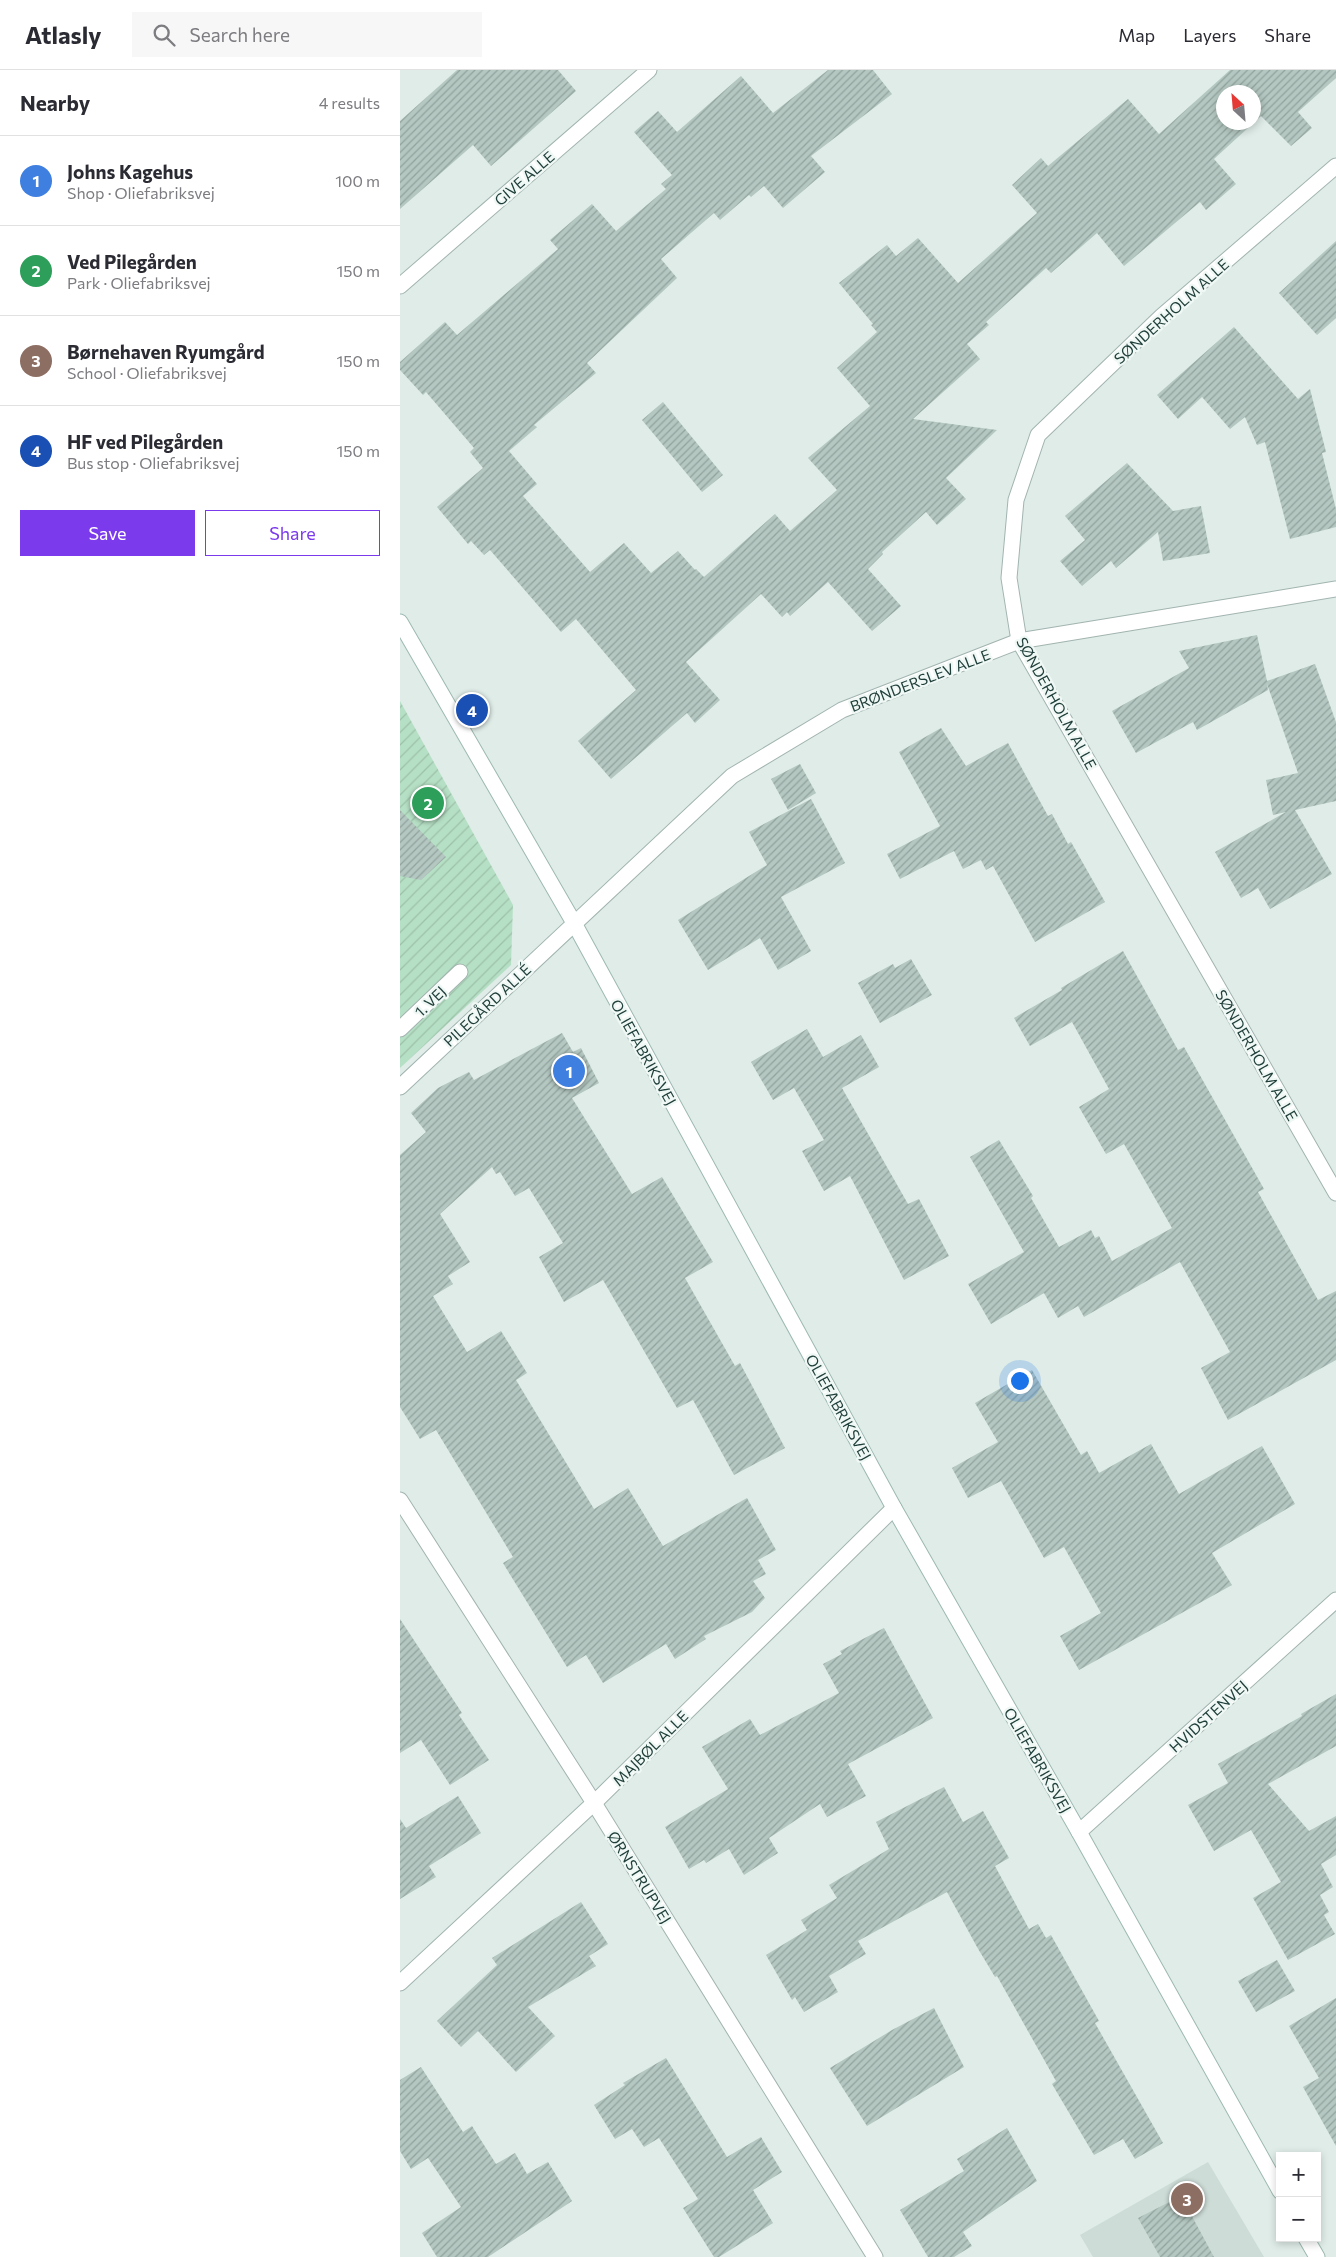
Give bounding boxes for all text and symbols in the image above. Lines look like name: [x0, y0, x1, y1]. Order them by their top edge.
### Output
search box: [132, 12, 482, 57]
text: Atlasly: [25, 20, 102, 49]
icon: search: [150, 21, 178, 49]
text: Search here: [190, 23, 290, 46]
text: Map: [1118, 24, 1155, 46]
text: Layers: [1183, 24, 1236, 46]
text: Share: [1264, 24, 1311, 46]
north arrow: [1216, 85, 1261, 130]
text: Nearby: [20, 90, 90, 115]
text: 4 results: [319, 93, 380, 112]
street label: GIVE ALLE: [490, 147, 558, 209]
text: Johns Kagehus: [67, 160, 193, 183]
text: 1: [32, 171, 40, 190]
text: 100 m: [335, 171, 380, 190]
text: Shop · Oliefabriksvej: [67, 183, 215, 202]
text: Ved Pilegården: [67, 250, 197, 273]
street label: SØNDERHOLM ALLE: [1110, 255, 1232, 367]
text: 2: [31, 261, 41, 280]
text: 150 m: [337, 261, 380, 280]
text: Park · Oliefabriksvej: [67, 273, 211, 292]
text: Børnehaven Ryumgård: [67, 340, 265, 363]
text: 3: [31, 351, 41, 370]
text: 150 m: [337, 351, 380, 370]
text: School · Oliefabriksvej: [67, 363, 227, 382]
text: HF ved Pilegården: [67, 430, 223, 453]
text: 4: [31, 441, 41, 460]
text: 150 m: [337, 441, 380, 460]
text: Bus stop · Oliefabriksvej: [67, 453, 240, 472]
button: Save: [20, 510, 195, 556]
button: Share: [205, 510, 380, 556]
street label: SØNDERHOLM ALLE: [1013, 634, 1101, 772]
street label: BRØNDERSLEV ALLE: [847, 645, 993, 715]
pin: 4: [456, 691, 488, 729]
pin: 2: [412, 784, 444, 822]
street label: PILEGÅRD ALLÉ: [439, 959, 534, 1050]
street label: 1. VEJ: [411, 982, 449, 1020]
street label: SØNDERHOLM ALLE: [1212, 986, 1302, 1124]
street label: OLIEFABRIKSVEJ: [607, 996, 681, 1108]
pin: 1: [553, 1052, 585, 1090]
street label: OLIEFABRIKSVEJ: [802, 1351, 876, 1463]
your location: [1007, 1368, 1033, 1394]
street label: HVIDSTENVEJ: [1165, 1676, 1251, 1756]
street label: OLIEFABRIKSVEJ: [1001, 1704, 1075, 1816]
street label: MAJBØL ALLE: [609, 1707, 691, 1789]
street label: ØRNSTRUPVEJ: [604, 1828, 676, 1926]
map controls: [1276, 2152, 1321, 2242]
button: +: [1276, 2152, 1321, 2197]
pin: 3: [1171, 2180, 1203, 2218]
button: −: [1276, 2197, 1321, 2242]

